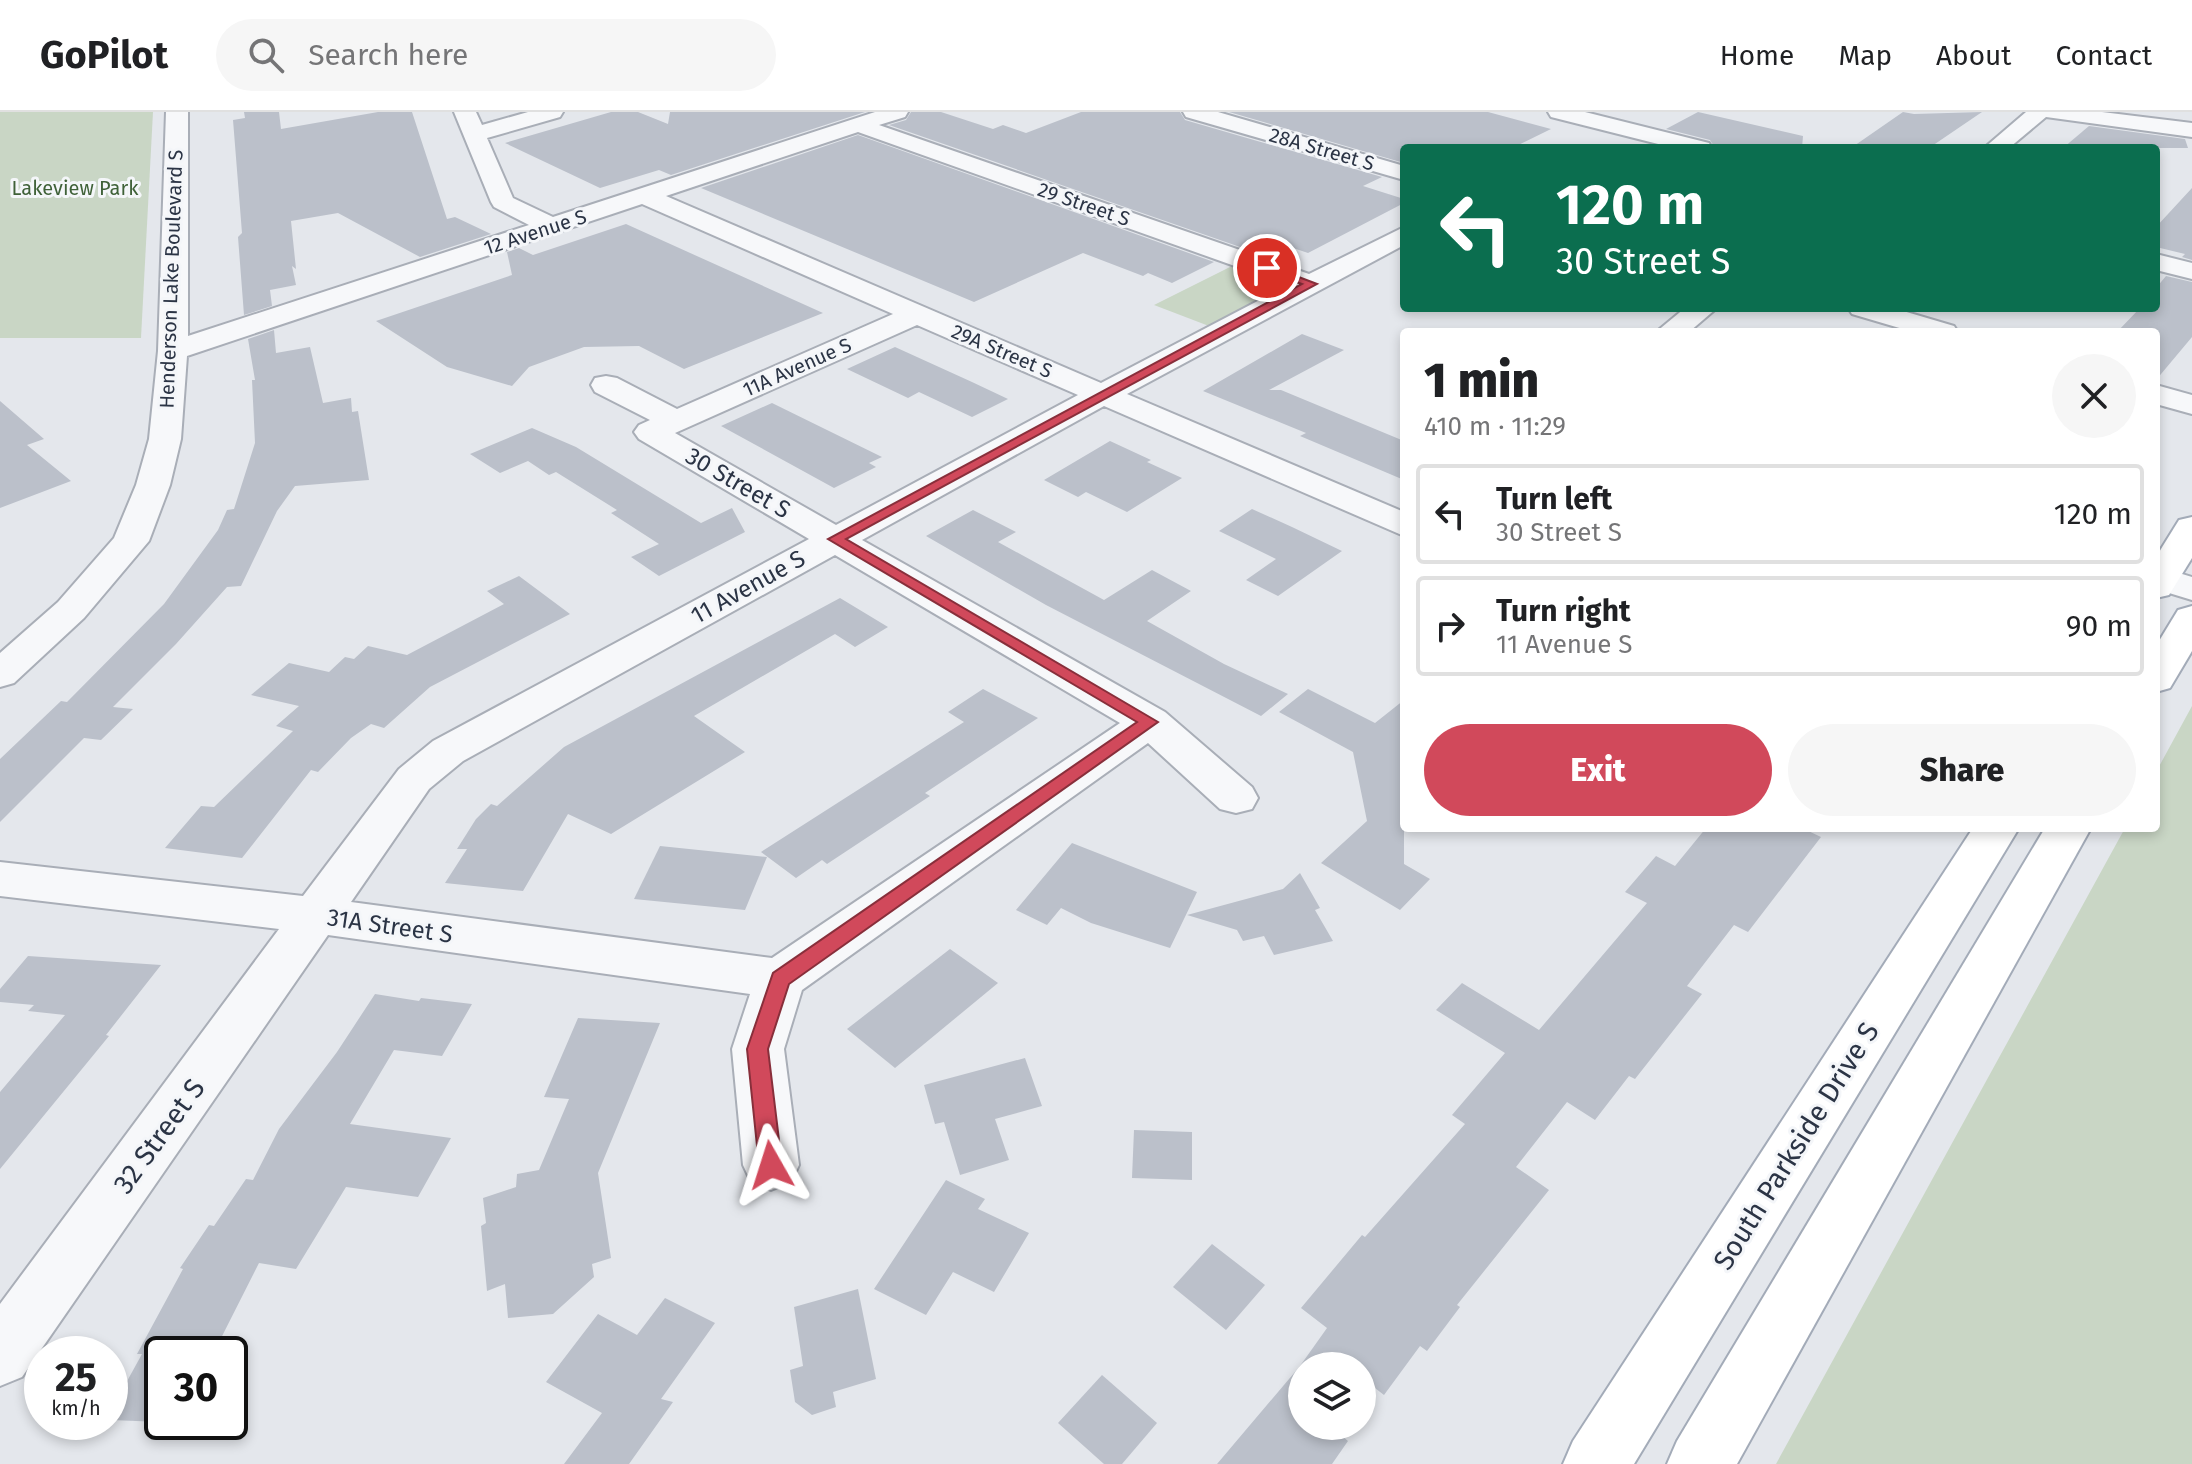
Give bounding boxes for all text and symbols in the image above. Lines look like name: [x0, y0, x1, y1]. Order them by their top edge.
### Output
search box: [216, 19, 776, 91]
text: GoPilot: [40, 32, 168, 78]
icon: search: [244, 33, 288, 77]
text: Search here: [308, 37, 468, 73]
text: Home: [1720, 39, 1794, 72]
text: Map: [1838, 39, 1892, 72]
text: About: [1936, 39, 2011, 72]
text: Contact: [2055, 39, 2152, 72]
street label: 28A Street S: [1267, 123, 1377, 175]
street label: Henderson Lake Boulevard S: [154, 149, 188, 409]
text: 120 m: [1556, 172, 1704, 239]
park label: Lakeview Park: [12, 176, 139, 200]
icon: left: [1424, 176, 1528, 280]
street label: 29 Street S: [1035, 177, 1133, 231]
street label: 12 Avenue S: [481, 204, 589, 260]
pin: [1233, 234, 1301, 302]
text: 30 Street S: [1556, 240, 1730, 284]
icon: arrive: [1245, 246, 1289, 290]
street label: 29A Street S: [948, 319, 1056, 383]
street label: 11A Avenue S: [739, 332, 855, 402]
text: 1 min: [1424, 352, 1539, 410]
button: close: [2052, 354, 2136, 438]
text: 410 m · 11:29: [1424, 411, 1566, 442]
street label: 30 Street S: [681, 442, 795, 524]
text: Turn left: [1496, 481, 1612, 517]
icon: left: [1428, 492, 1472, 536]
text: 120 m: [2054, 496, 2132, 532]
text: 30 Street S: [1496, 517, 1622, 548]
street label: 11 Avenue S: [686, 544, 810, 630]
text: Turn right: [1496, 593, 1631, 629]
icon: right: [1428, 604, 1472, 648]
text: 90 m: [2066, 608, 2132, 644]
text: 11 Avenue S: [1496, 629, 1632, 660]
button: Exit: [1424, 724, 1772, 816]
button: Share: [1788, 724, 2136, 816]
street label: 31A Street S: [325, 903, 455, 949]
street label: South Parkside Drive S: [1706, 1016, 1886, 1276]
street label: 32 Street S: [106, 1072, 212, 1200]
position arrow: [729, 1123, 813, 1207]
speed limit sign: 30: [144, 1336, 248, 1440]
map controls: [1288, 1352, 1376, 1440]
button: layers: [1288, 1352, 1376, 1440]
text: 25: [55, 1354, 97, 1402]
text: km/h: [51, 1396, 101, 1420]

